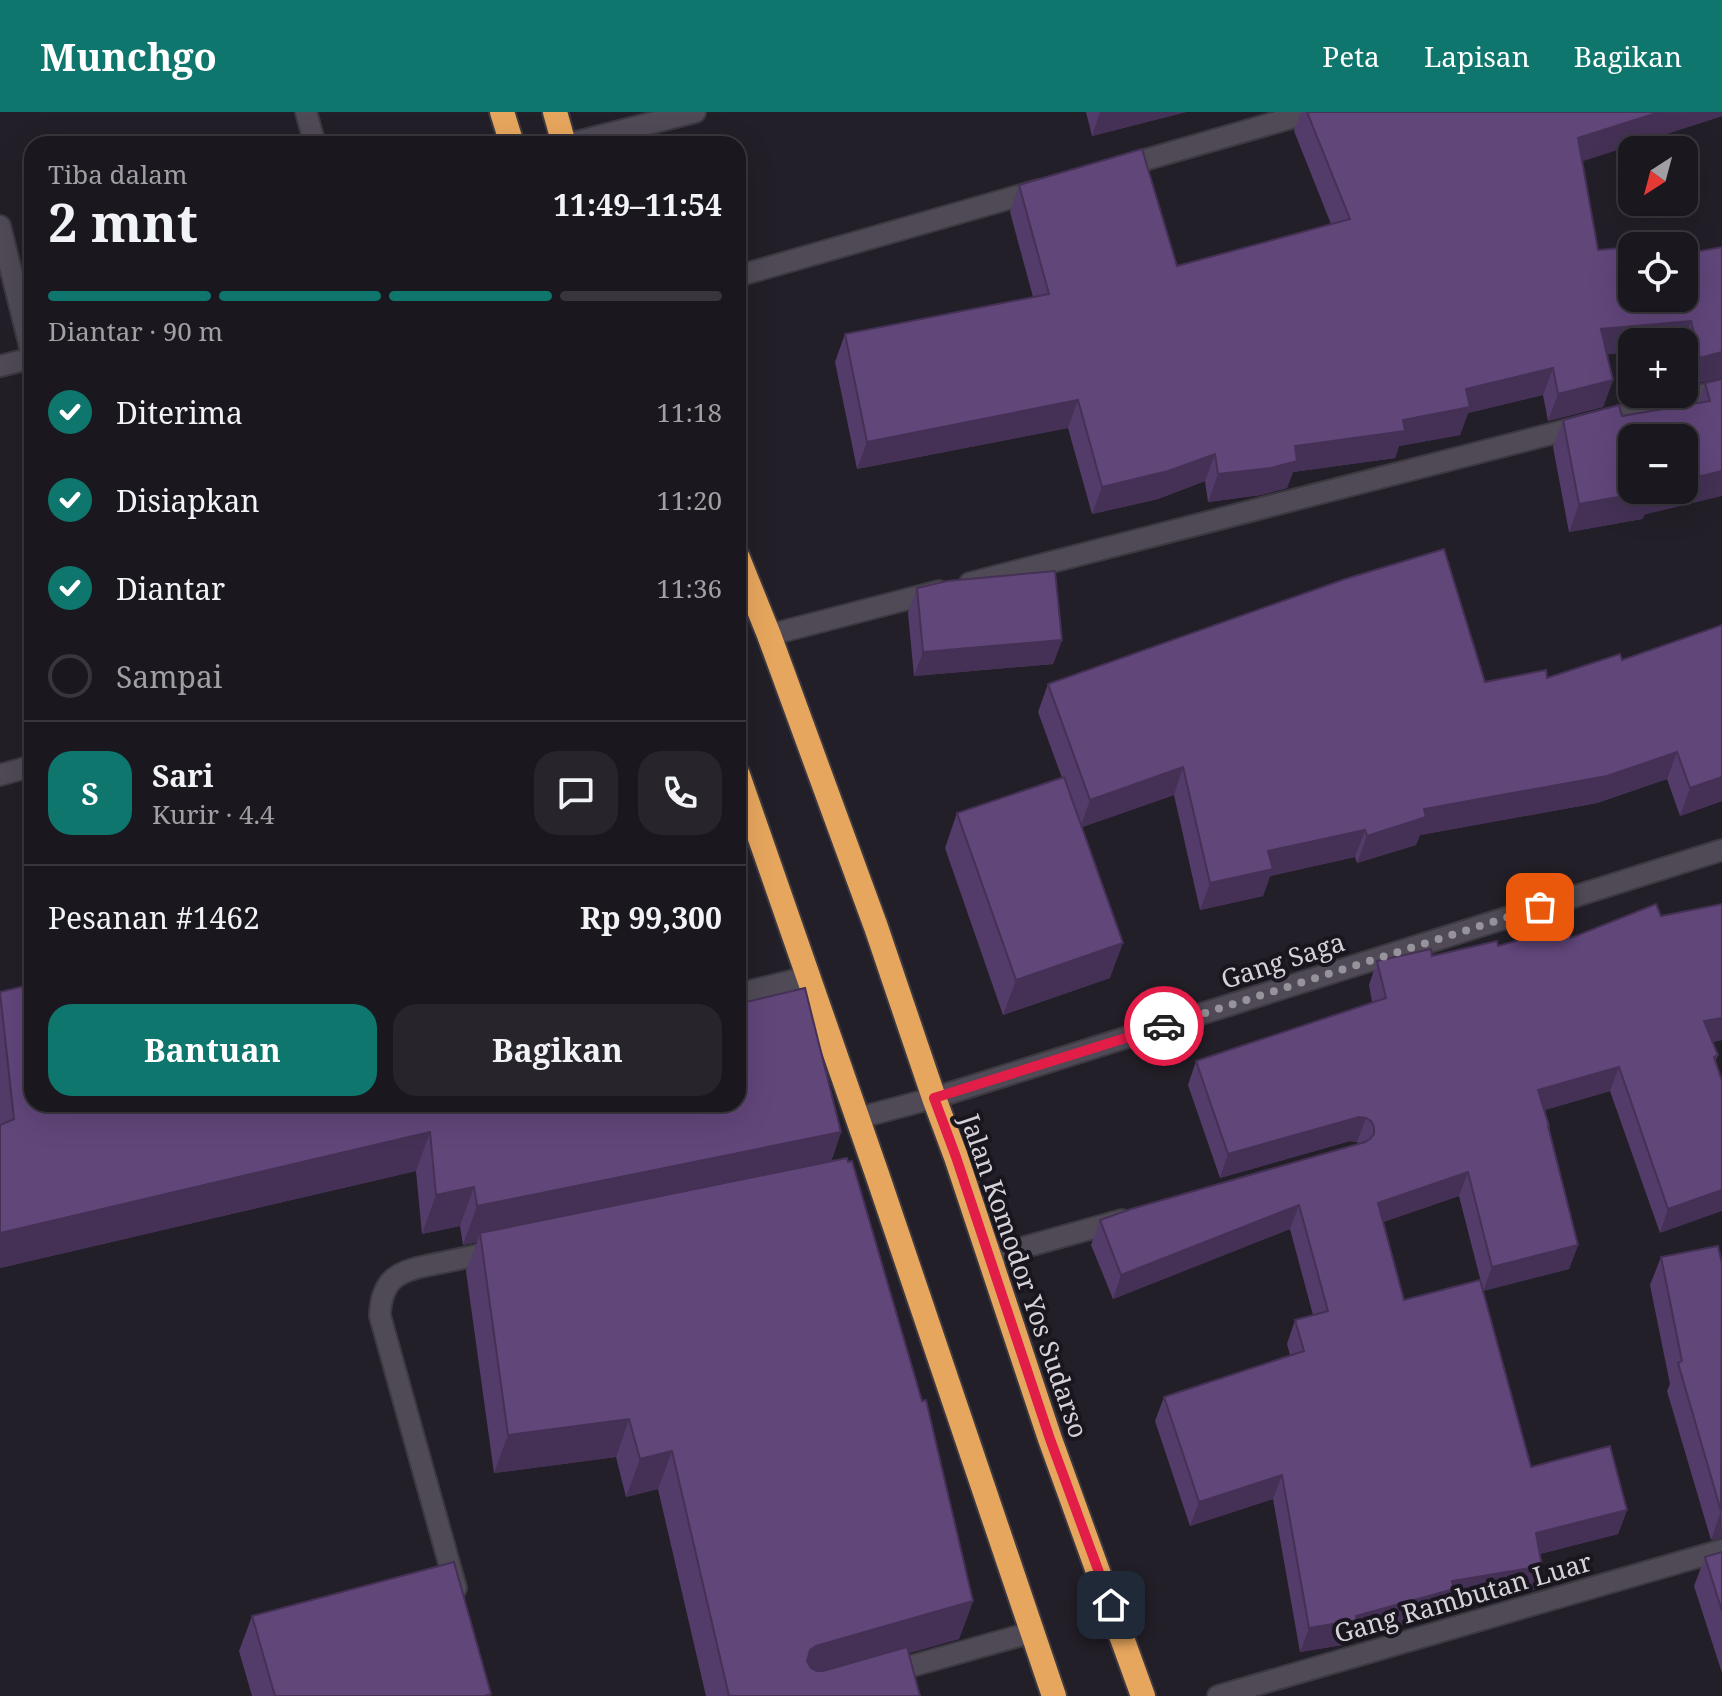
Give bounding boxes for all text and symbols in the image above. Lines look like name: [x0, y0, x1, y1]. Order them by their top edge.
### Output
text: Munchgo: [40, 30, 217, 82]
text: Peta: [1322, 37, 1380, 75]
text: Lapisan: [1424, 37, 1530, 75]
text: Bagikan: [1574, 37, 1682, 75]
north arrow: [1618, 136, 1698, 216]
map controls: [1618, 136, 1698, 504]
text: Tiba dalam: [48, 156, 188, 192]
text: 11:49–11:54: [553, 184, 722, 225]
text: 2 mnt: [48, 186, 198, 257]
button: locate: [1618, 232, 1698, 312]
text: Diantar · 90 m: [48, 313, 223, 349]
button: +: [1618, 328, 1698, 408]
icon: check: [48, 390, 92, 434]
text: Diterima: [116, 392, 243, 433]
text: 11:18: [656, 394, 722, 430]
button: −: [1618, 424, 1698, 504]
icon: check: [48, 478, 92, 522]
text: Disiapkan: [116, 480, 260, 521]
text: 11:20: [656, 482, 722, 518]
icon: check: [48, 566, 92, 610]
text: Diantar: [116, 568, 225, 609]
text: 11:36: [656, 570, 722, 606]
text: Sampai: [116, 656, 222, 697]
button: chat: [534, 751, 618, 835]
button: phone: [638, 751, 722, 835]
text: Sari: [152, 755, 214, 796]
text: S: [81, 773, 99, 814]
text: Kurir · 4.4: [152, 796, 275, 832]
pin: [1506, 873, 1574, 941]
icon: bag: [1518, 885, 1562, 929]
text: Pesanan #1462: [48, 897, 260, 938]
text: Rp 99,300: [580, 897, 722, 938]
street label: Gang Saga: [1216, 923, 1349, 997]
courier: [1124, 986, 1204, 1066]
button: Bantuan: [48, 1004, 377, 1096]
button: Bagikan: [393, 1004, 722, 1096]
icon: car: [1142, 1004, 1186, 1048]
street label: Jalan Komodor Yos Sudarso: [952, 1108, 1097, 1443]
street label: Gang Rambutan Luar: [1330, 1543, 1596, 1651]
pin: [1077, 1571, 1145, 1639]
icon: home: [1089, 1583, 1133, 1627]

